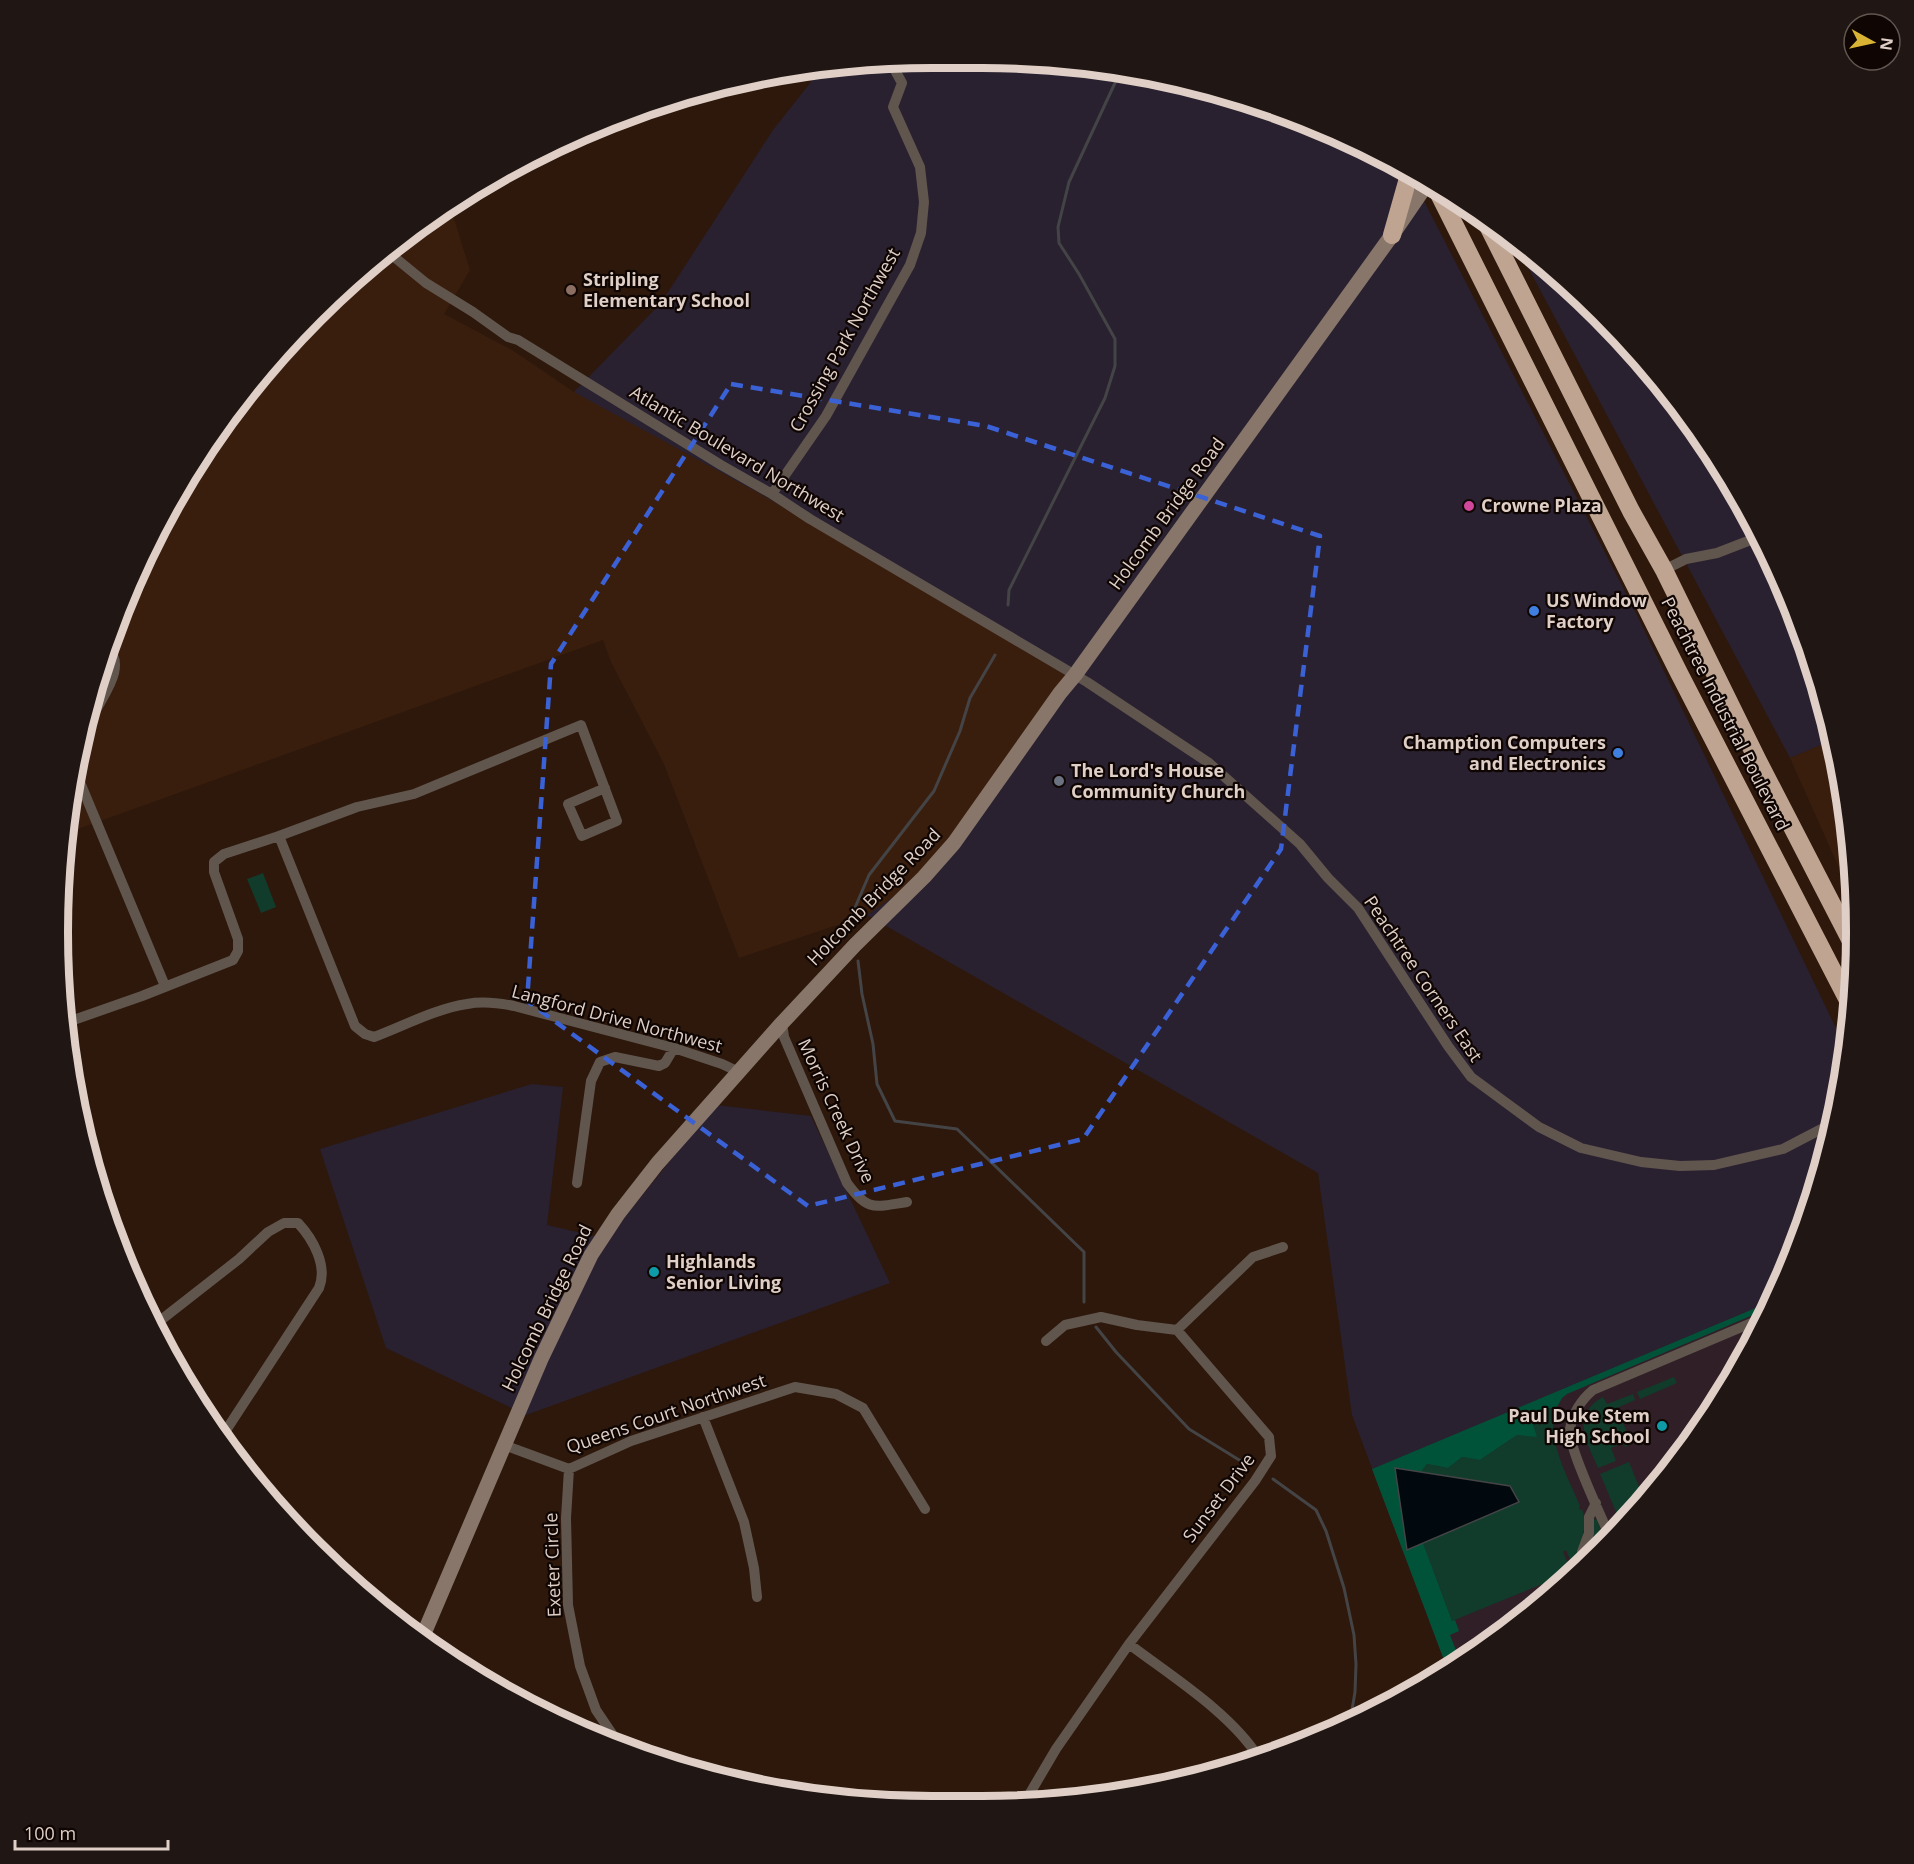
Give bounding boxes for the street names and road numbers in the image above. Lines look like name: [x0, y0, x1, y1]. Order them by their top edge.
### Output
street label: Crossing Park Northwest: [783, 243, 905, 436]
street label: Atlantic Boulevard Northwest: [626, 379, 849, 527]
street label: Holcomb Bridge Road: [1103, 433, 1230, 594]
street label: Peachtree Industrial Boulevard: [1656, 593, 1795, 834]
street label: Holcomb Bridge Road: [801, 822, 945, 970]
street label: Peachtree Corners East: [1359, 891, 1488, 1066]
street label: Langford Drive Northwest: [509, 978, 725, 1058]
street label: Morris Creek Drive: [793, 1035, 881, 1187]
street label: Holcomb Bridge Road: [495, 1220, 597, 1395]
street label: Queens Court Northwest: [563, 1368, 769, 1458]
street label: Sunset Drive: [1177, 1448, 1260, 1547]
street label: Exeter Circle: [538, 1512, 566, 1618]

